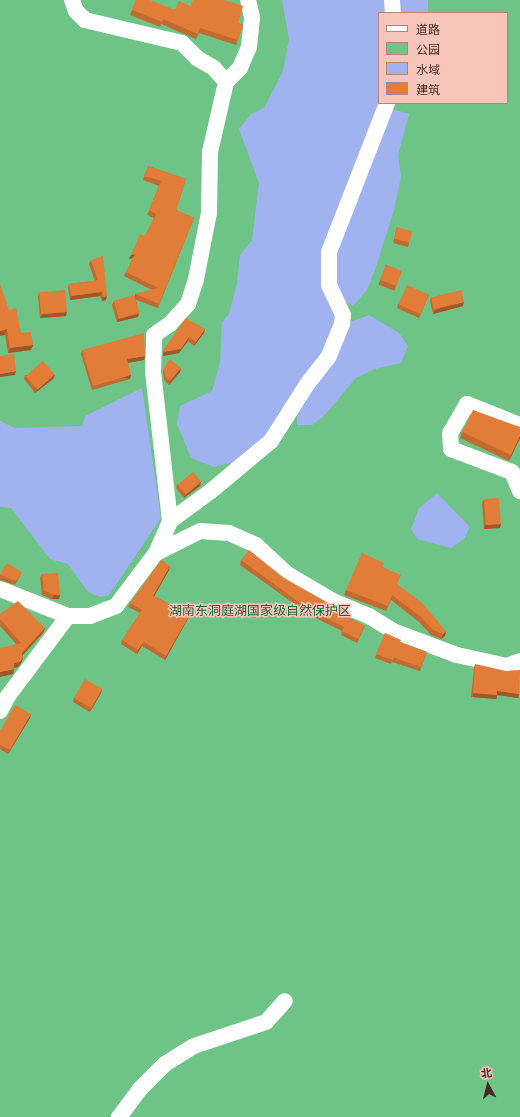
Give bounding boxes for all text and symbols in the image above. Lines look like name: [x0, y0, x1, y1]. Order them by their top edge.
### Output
legend: [378, 12, 508, 104]
text: 道路: [416, 22, 440, 37]
text: 公园: [416, 42, 440, 57]
text: 水域: [416, 62, 440, 77]
text: 建筑: [416, 82, 440, 97]
park label: 湖南东洞庭湖国家级自然保护区: [169, 602, 351, 618]
north arrow: [468, 1065, 508, 1105]
text: 北: [480, 1065, 493, 1081]

